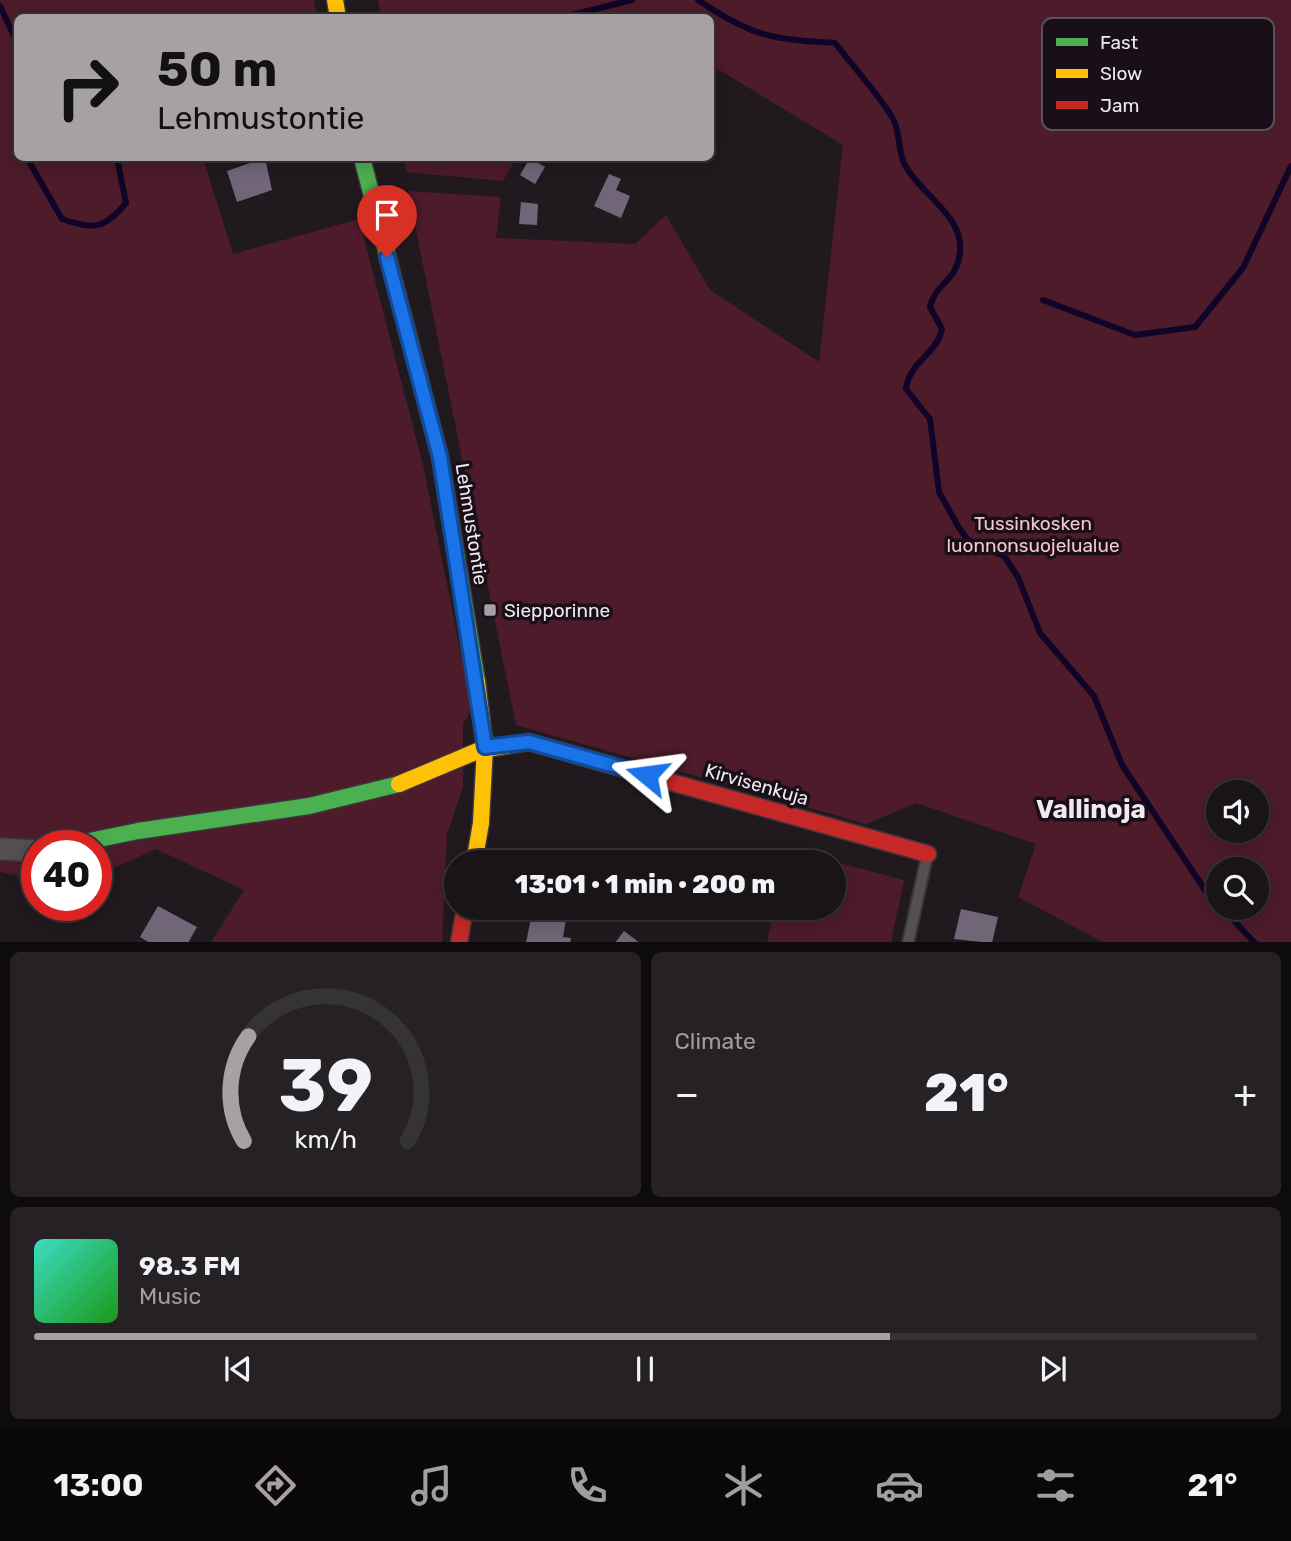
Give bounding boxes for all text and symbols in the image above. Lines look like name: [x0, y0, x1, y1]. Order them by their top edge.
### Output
legend: [1042, 18, 1274, 130]
text: Fast: [1100, 31, 1139, 54]
text: 50 m: [157, 40, 277, 98]
icon: right: [42, 42, 133, 133]
text: Slow: [1100, 62, 1142, 85]
text: Jam: [1100, 94, 1139, 117]
text: Lehmustontie: [157, 99, 364, 137]
pin: [357, 185, 417, 257]
icon: arrive: [368, 196, 406, 234]
street label: Lehmustontie: [451, 461, 492, 587]
park label: Tussinkosken luonnonsuojelualue: [946, 512, 1120, 557]
place label: Siepporinne: [504, 599, 610, 622]
marker: Siepporinne: [482, 602, 498, 618]
position arrow: [610, 738, 684, 812]
street label: Kirvisenkuja: [702, 759, 811, 810]
map controls: [1206, 780, 1269, 920]
button: sound: [1206, 780, 1269, 843]
district label: Vallinoja: [1036, 794, 1146, 825]
speed limit sign: 40: [21, 830, 112, 921]
button: search: [1206, 857, 1269, 920]
text: 13:01 · 1 min · 200 m: [515, 869, 775, 900]
text: Climate: [675, 1027, 756, 1055]
text: 39: [278, 1043, 373, 1129]
text: 21°: [924, 1062, 1008, 1124]
text: −: [675, 1071, 699, 1117]
text: +: [1233, 1071, 1257, 1117]
text: km/h: [294, 1124, 356, 1153]
text: 98.3 FM: [139, 1251, 241, 1282]
text: Music: [139, 1282, 201, 1310]
icon: previous: [219, 1350, 257, 1388]
icon: pause: [626, 1350, 664, 1388]
icon: next: [1034, 1350, 1072, 1388]
icon: directions: [251, 1461, 300, 1510]
icon: music: [407, 1461, 456, 1510]
icon: phone: [563, 1461, 612, 1510]
icon: climate: [719, 1461, 768, 1510]
icon: car: [875, 1461, 924, 1510]
icon: filters: [1031, 1461, 1080, 1510]
text: 13:00: [54, 1466, 143, 1504]
text: 21°: [1188, 1466, 1237, 1504]

